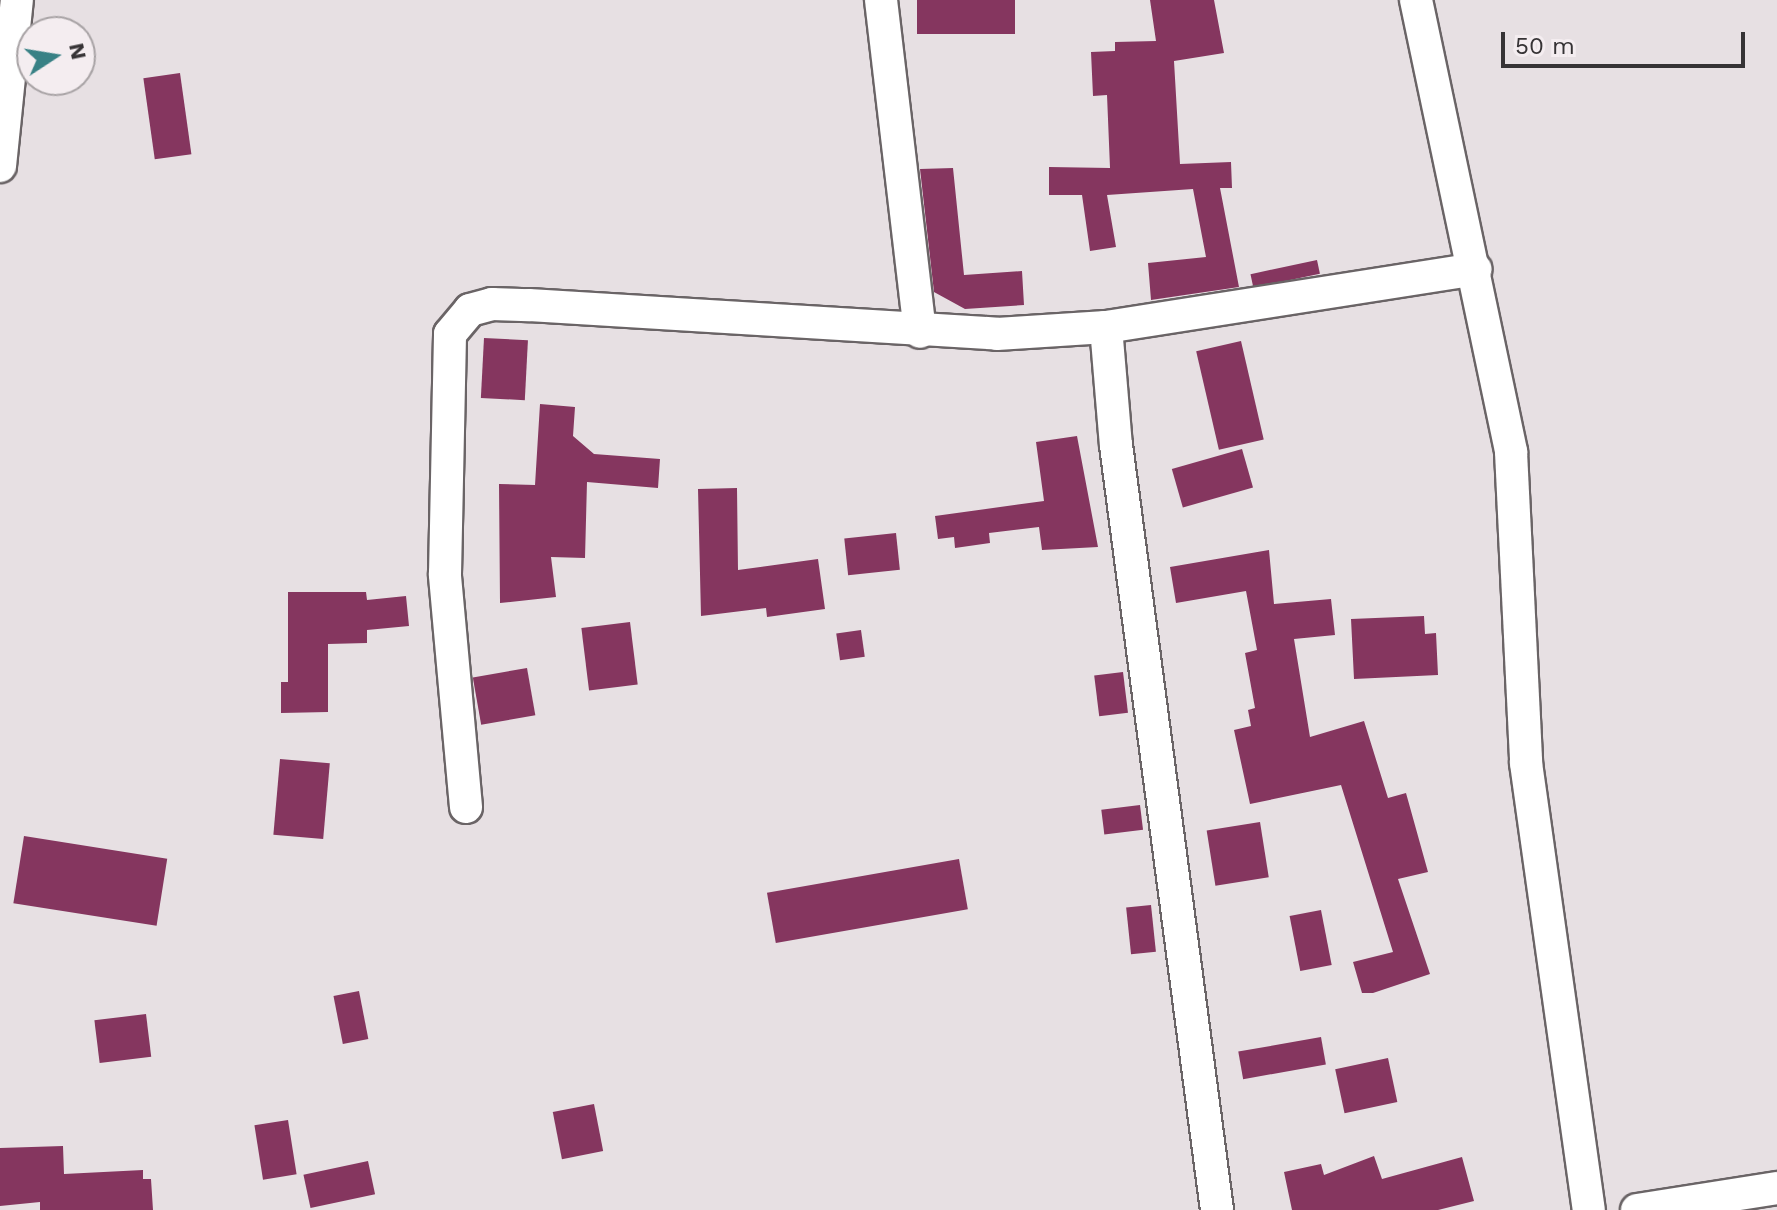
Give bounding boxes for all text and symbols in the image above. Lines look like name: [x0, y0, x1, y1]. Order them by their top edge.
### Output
north arrow: [16, 16, 96, 96]
scale bar: [1505, 16, 1749, 66]
text: 50 m: [1515, 32, 1575, 60]
text: N: [64, 41, 92, 62]

